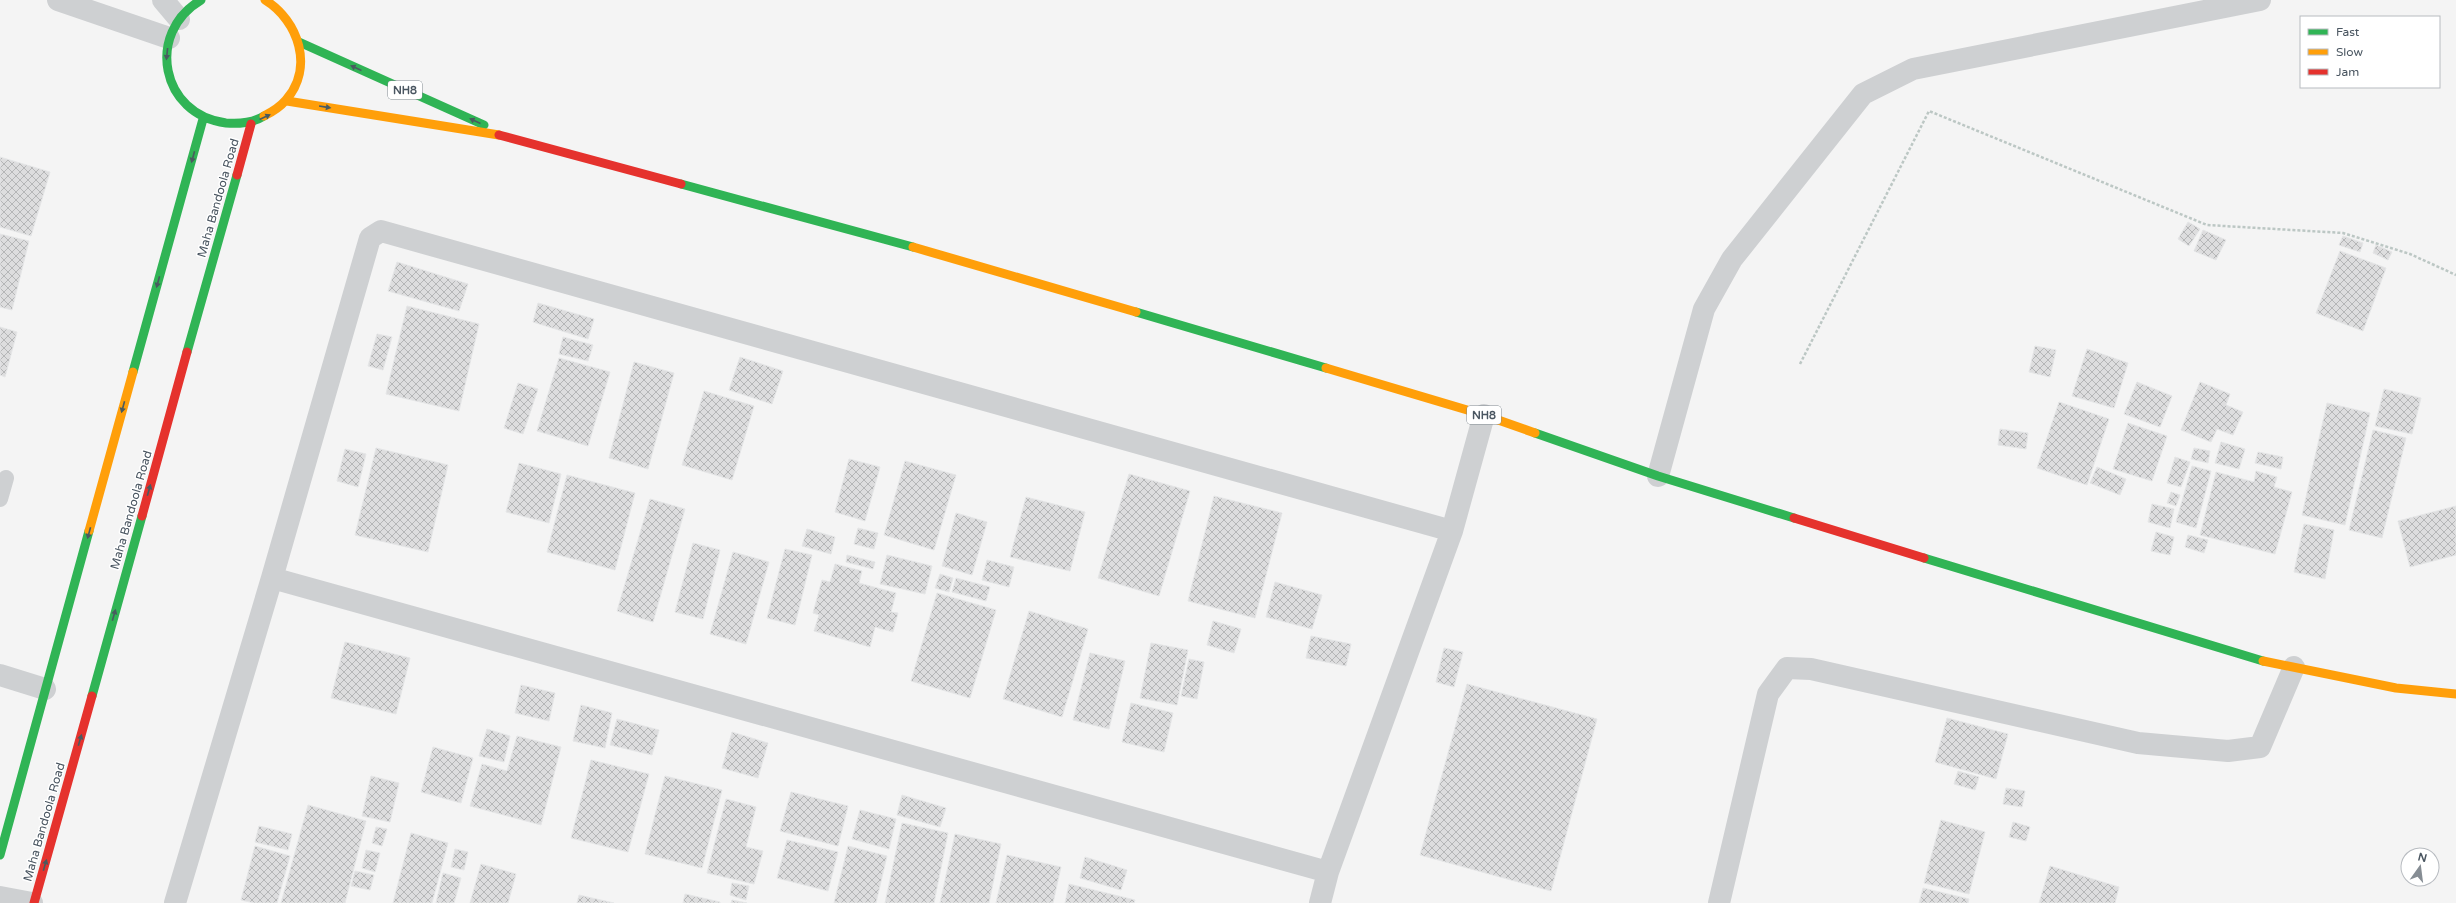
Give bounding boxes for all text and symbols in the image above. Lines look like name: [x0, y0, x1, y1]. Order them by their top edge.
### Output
legend: [2300, 16, 2440, 88]
text: Fast: [2336, 25, 2360, 39]
text: Slow: [2336, 45, 2363, 59]
one-way arrow: [163, 47, 170, 60]
one-way arrow: [351, 65, 362, 71]
text: Jam: [2336, 65, 2359, 79]
road number: NH8: [388, 81, 422, 99]
one-way arrow: [319, 104, 331, 110]
one-way arrow: [259, 114, 271, 121]
one-way arrow: [469, 118, 481, 124]
street label: Maha Bandoola Road: [194, 137, 242, 259]
one-way arrow: [189, 150, 195, 163]
one-way arrow: [155, 276, 161, 288]
one-way arrow: [120, 401, 126, 413]
road number: NH8: [1467, 406, 1501, 424]
street label: Maha Bandoola Road: [107, 449, 155, 571]
one-way arrow: [146, 483, 152, 495]
one-way arrow: [86, 527, 92, 539]
one-way arrow: [112, 609, 118, 621]
one-way arrow: [77, 734, 83, 746]
street label: Maha Bandoola Road: [20, 761, 68, 883]
north arrow: [2400, 847, 2440, 887]
text: N: [2416, 850, 2428, 865]
one-way arrow: [42, 859, 48, 871]

